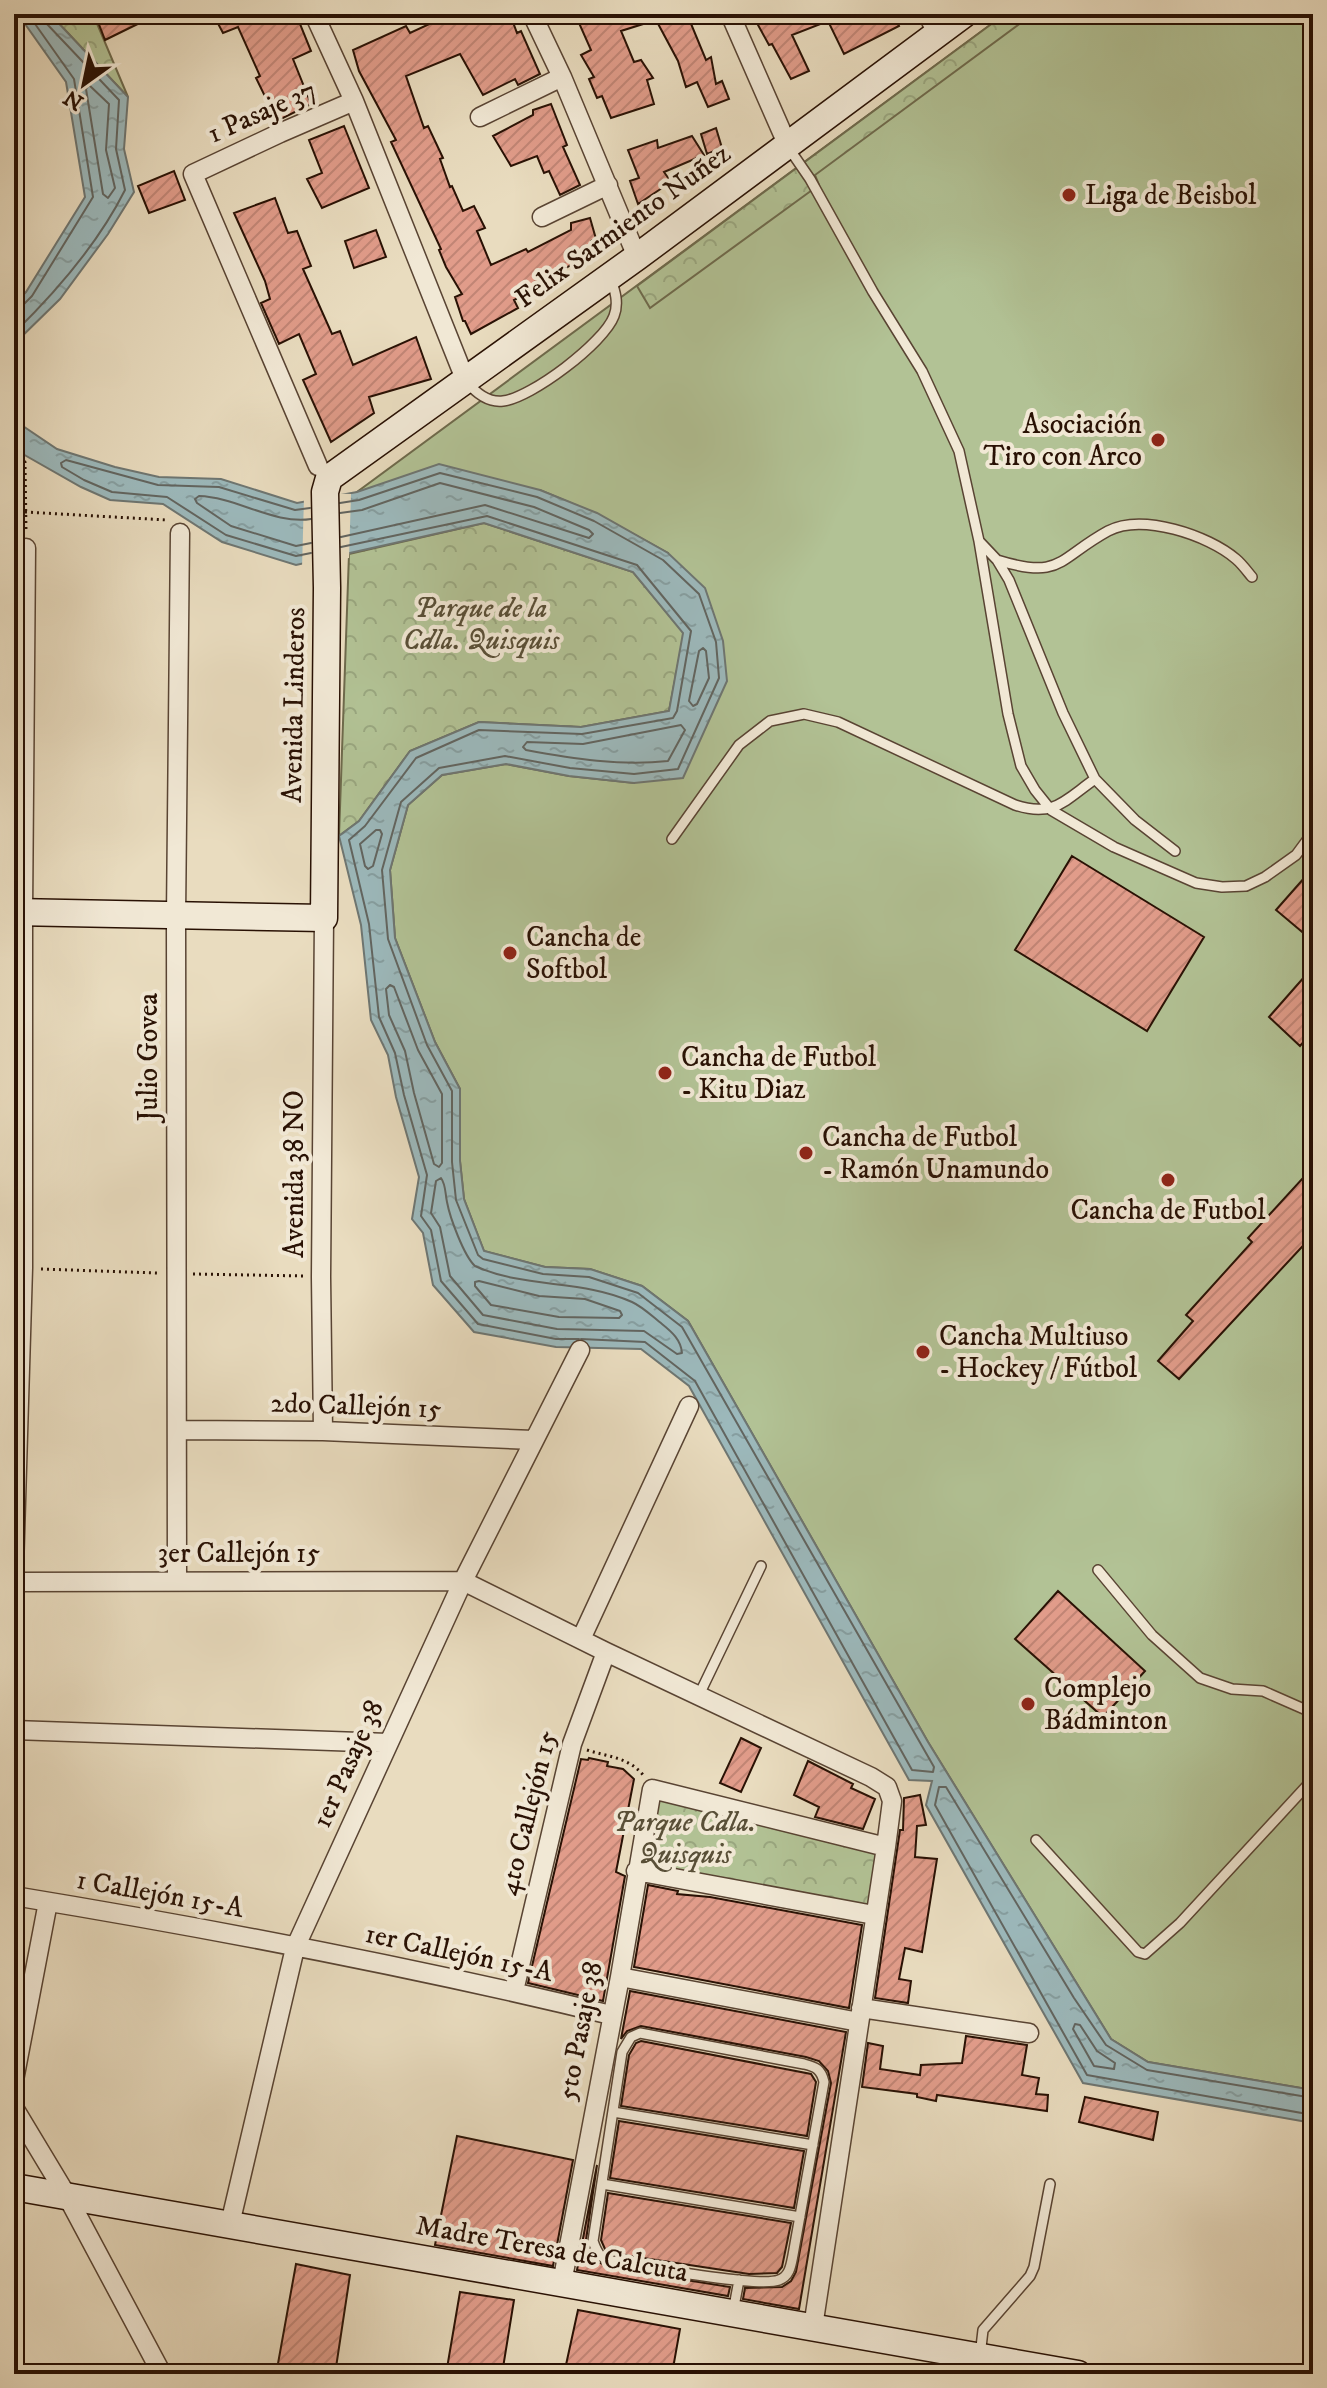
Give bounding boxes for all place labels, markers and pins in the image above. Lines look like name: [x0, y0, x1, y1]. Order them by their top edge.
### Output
place label: Liga de Beisbol: [1085, 178, 1257, 213]
marker: Liga de Beisbol: [1060, 186, 1078, 204]
place label: Asociación Tiro con Arco: [984, 407, 1142, 474]
marker: Asociación Tiro con Arco: [1149, 431, 1167, 449]
place label: Cancha de Softbol: [526, 920, 641, 987]
marker: Cancha de Softbol: [501, 944, 519, 962]
place label: Cancha de Futbol - Kitu Diaz: [681, 1040, 877, 1107]
marker: Cancha de Futbol - Kitu Diaz: [656, 1064, 674, 1082]
place label: Cancha de Futbol - Ramón Unamundo: [822, 1120, 1049, 1187]
marker: Cancha de Futbol - Ramón Unamundo: [797, 1144, 815, 1162]
marker: Cancha de Futbol: [1159, 1171, 1177, 1189]
place label: Cancha de Futbol: [1070, 1193, 1266, 1228]
place label: Cancha Multiuso - Hockey / Fútbol: [939, 1319, 1138, 1386]
marker: Cancha Multiuso - Hockey / Fútbol: [914, 1343, 932, 1361]
place label: Complejo Bádminton: [1044, 1671, 1168, 1738]
marker: Complejo Bádminton: [1019, 1695, 1037, 1713]

